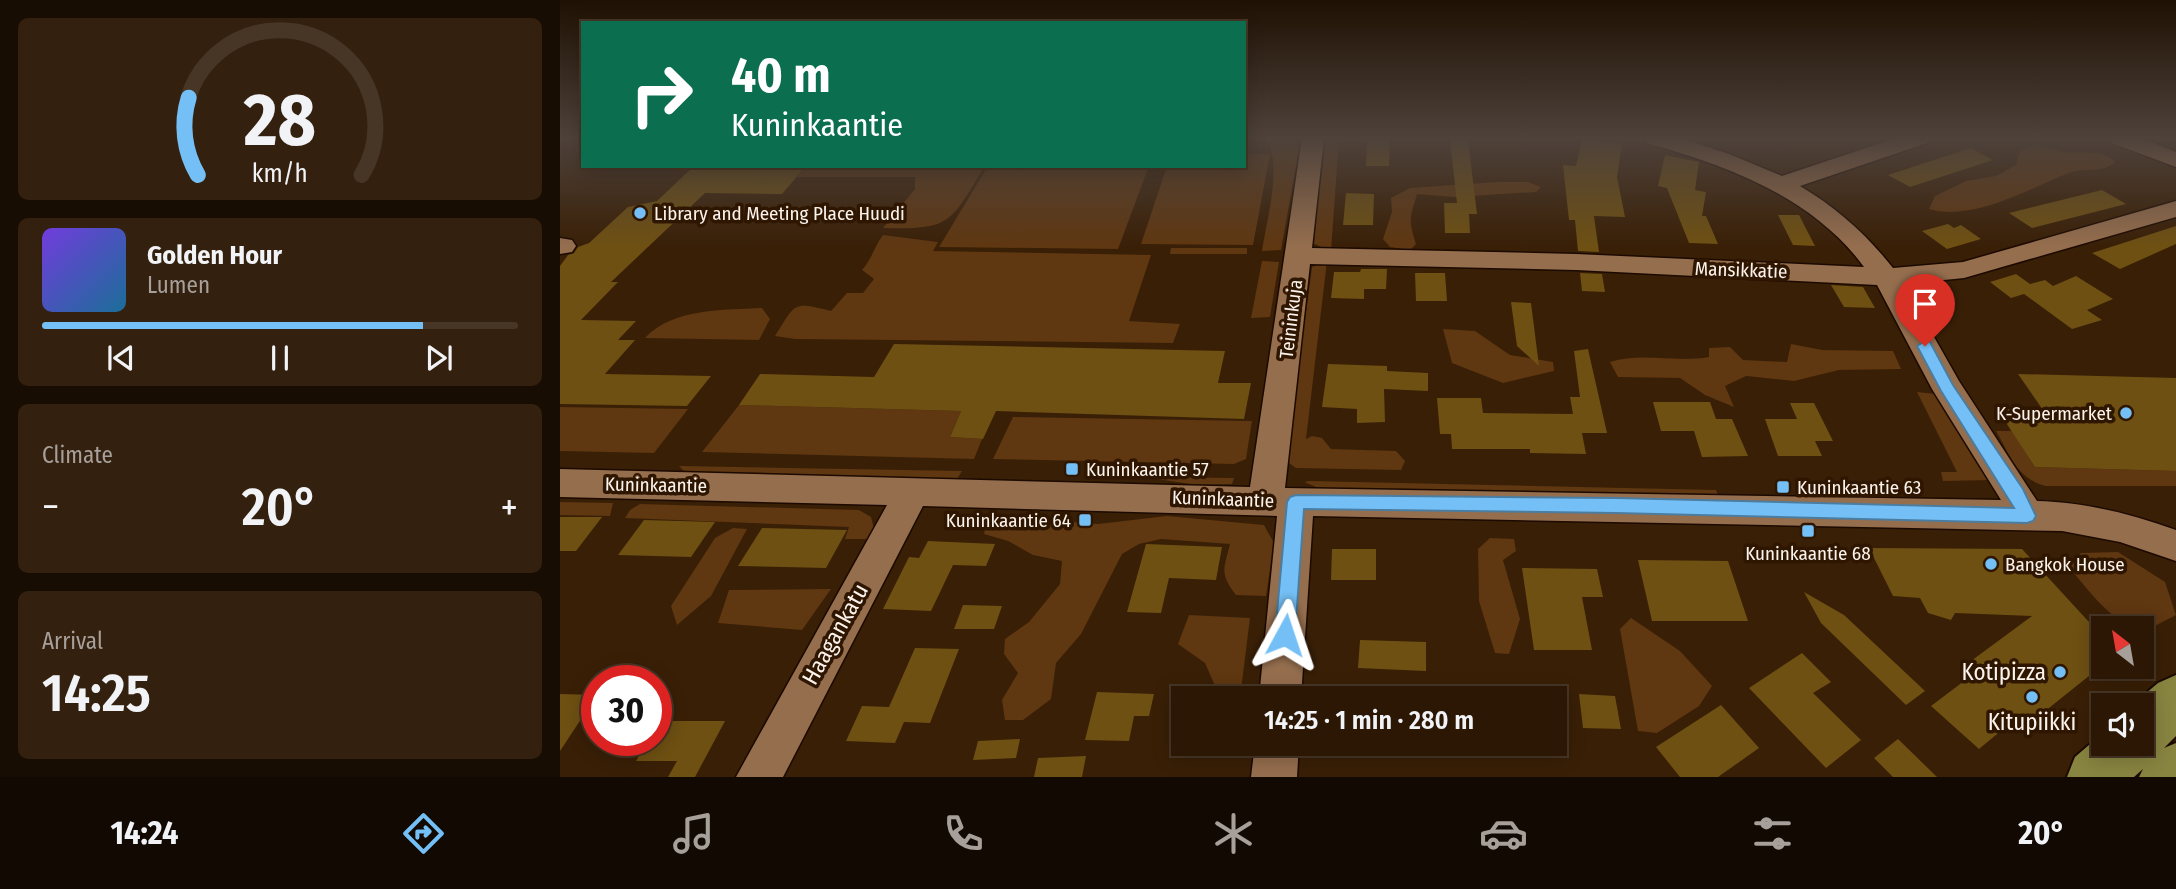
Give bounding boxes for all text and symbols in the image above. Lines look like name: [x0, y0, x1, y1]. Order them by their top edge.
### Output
text: 40 m: [731, 46, 831, 105]
icon: right: [616, 49, 707, 140]
text: 28: [243, 77, 316, 164]
text: Kuninkaantie: [731, 106, 903, 144]
text: km/h: [252, 159, 308, 189]
place label: Library and Meeting Place Huudi: [654, 202, 905, 225]
marker: Library and Meeting Place Huudi: [632, 205, 648, 221]
text: Golden Hour: [147, 240, 282, 271]
street label: Mansikkatie: [1694, 257, 1788, 283]
text: Lumen: [147, 271, 210, 299]
pin: [1895, 274, 1955, 346]
street label: Teininkuja: [1275, 278, 1307, 360]
icon: arrive: [1906, 285, 1944, 323]
icon: previous: [102, 339, 140, 377]
icon: pause: [261, 339, 299, 377]
icon: next: [420, 339, 458, 377]
place label: K-Supermarket: [1996, 402, 2113, 425]
marker: K-Supermarket: [2118, 405, 2134, 421]
text: Climate: [42, 441, 113, 469]
place label: Kuninkaantie 57: [1086, 458, 1209, 481]
marker: Kuninkaantie 57: [1064, 461, 1080, 477]
street label: Kuninkaantie: [605, 473, 707, 497]
text: 20°: [242, 476, 318, 539]
place label: Kuninkaantie 63: [1797, 476, 1921, 499]
marker: Kuninkaantie 63: [1775, 479, 1791, 495]
text: −: [42, 484, 59, 530]
text: +: [501, 484, 518, 530]
street label: Kuninkaantie: [1172, 486, 1274, 512]
place label: Kuninkaantie 64: [946, 509, 1071, 532]
marker: Kuninkaantie 64: [1077, 512, 1093, 528]
marker: Kuninkaantie 68: [1800, 523, 1816, 539]
place label: Kuninkaantie 68: [1745, 542, 1871, 565]
place label: Bangkok House: [2005, 553, 2125, 576]
marker: Bangkok House: [1983, 556, 1999, 572]
street label: Haagankatu: [796, 579, 874, 689]
position arrow: [1248, 598, 1322, 672]
north arrow: [2091, 616, 2154, 679]
map controls: [2091, 616, 2154, 756]
text: Arrival: [42, 627, 103, 655]
place label: Kotipizza: [1962, 658, 2046, 686]
text: 14:25: [42, 662, 151, 725]
marker: Kotipizza: [2052, 664, 2068, 680]
speed limit sign: 30: [581, 665, 672, 756]
marker: Kitupiikki: [2024, 689, 2040, 705]
button: sound: [2091, 693, 2154, 756]
text: 14:25 · 1 min · 280 m: [1264, 705, 1474, 736]
place label: Kitupiikki: [1988, 708, 2076, 736]
icon: directions: [399, 809, 448, 858]
icon: music: [669, 809, 718, 858]
icon: phone: [939, 809, 988, 858]
icon: climate: [1209, 809, 1258, 858]
icon: car: [1479, 809, 1528, 858]
icon: filters: [1748, 809, 1797, 858]
text: 14:24: [110, 814, 178, 852]
text: 20°: [2018, 814, 2066, 852]

